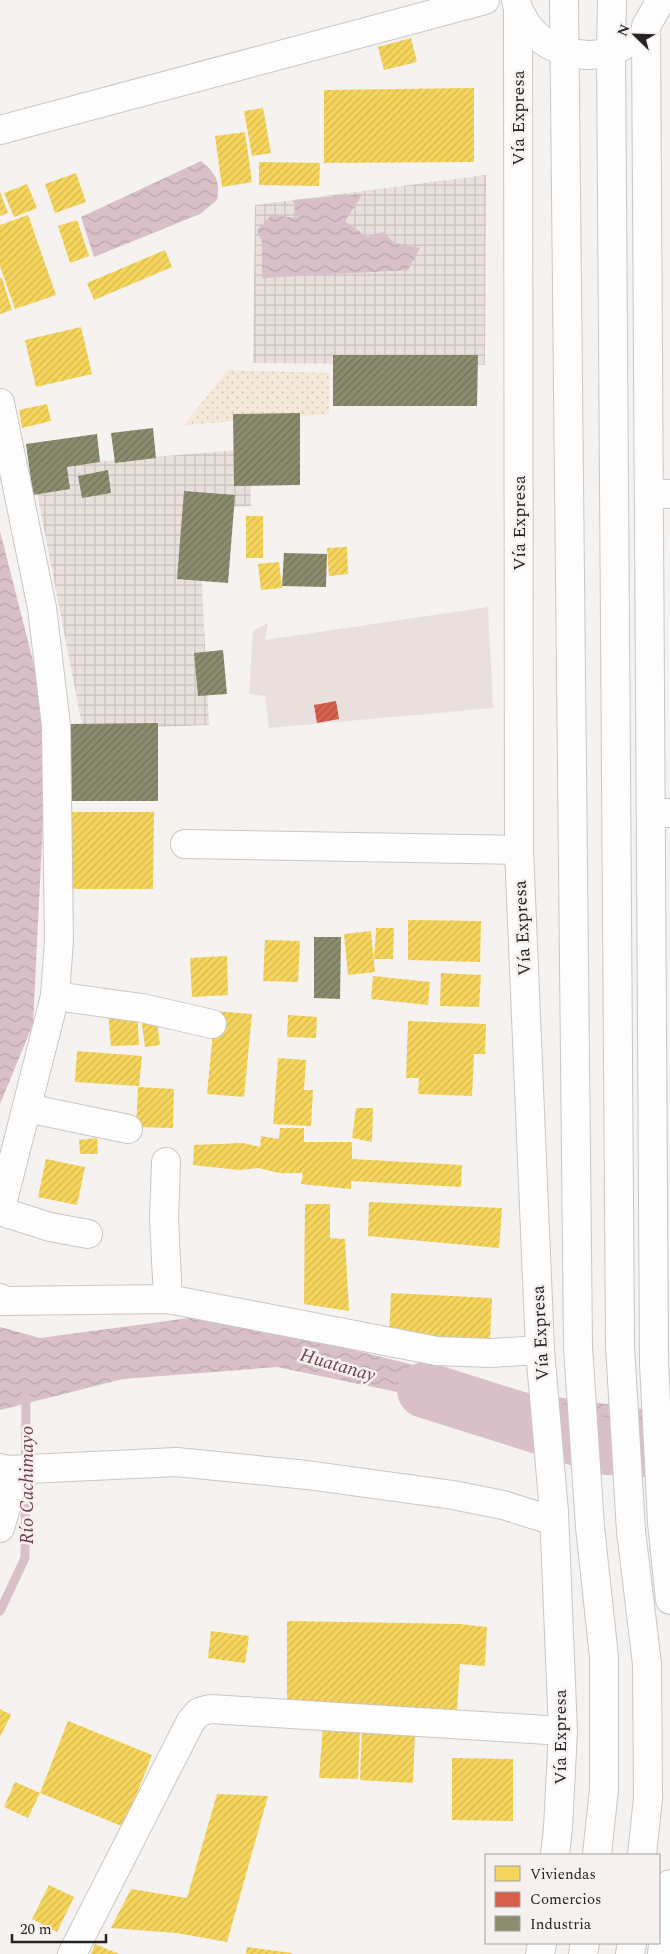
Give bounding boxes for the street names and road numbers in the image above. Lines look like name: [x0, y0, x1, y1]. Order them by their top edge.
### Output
street label: Vía Expresa: [505, 70, 532, 166]
street label: Vía Expresa: [506, 475, 533, 571]
street label: Vía Expresa: [507, 879, 538, 976]
street label: Vía Expresa: [525, 1284, 556, 1381]
street label: Vía Expresa: [547, 1689, 574, 1785]

